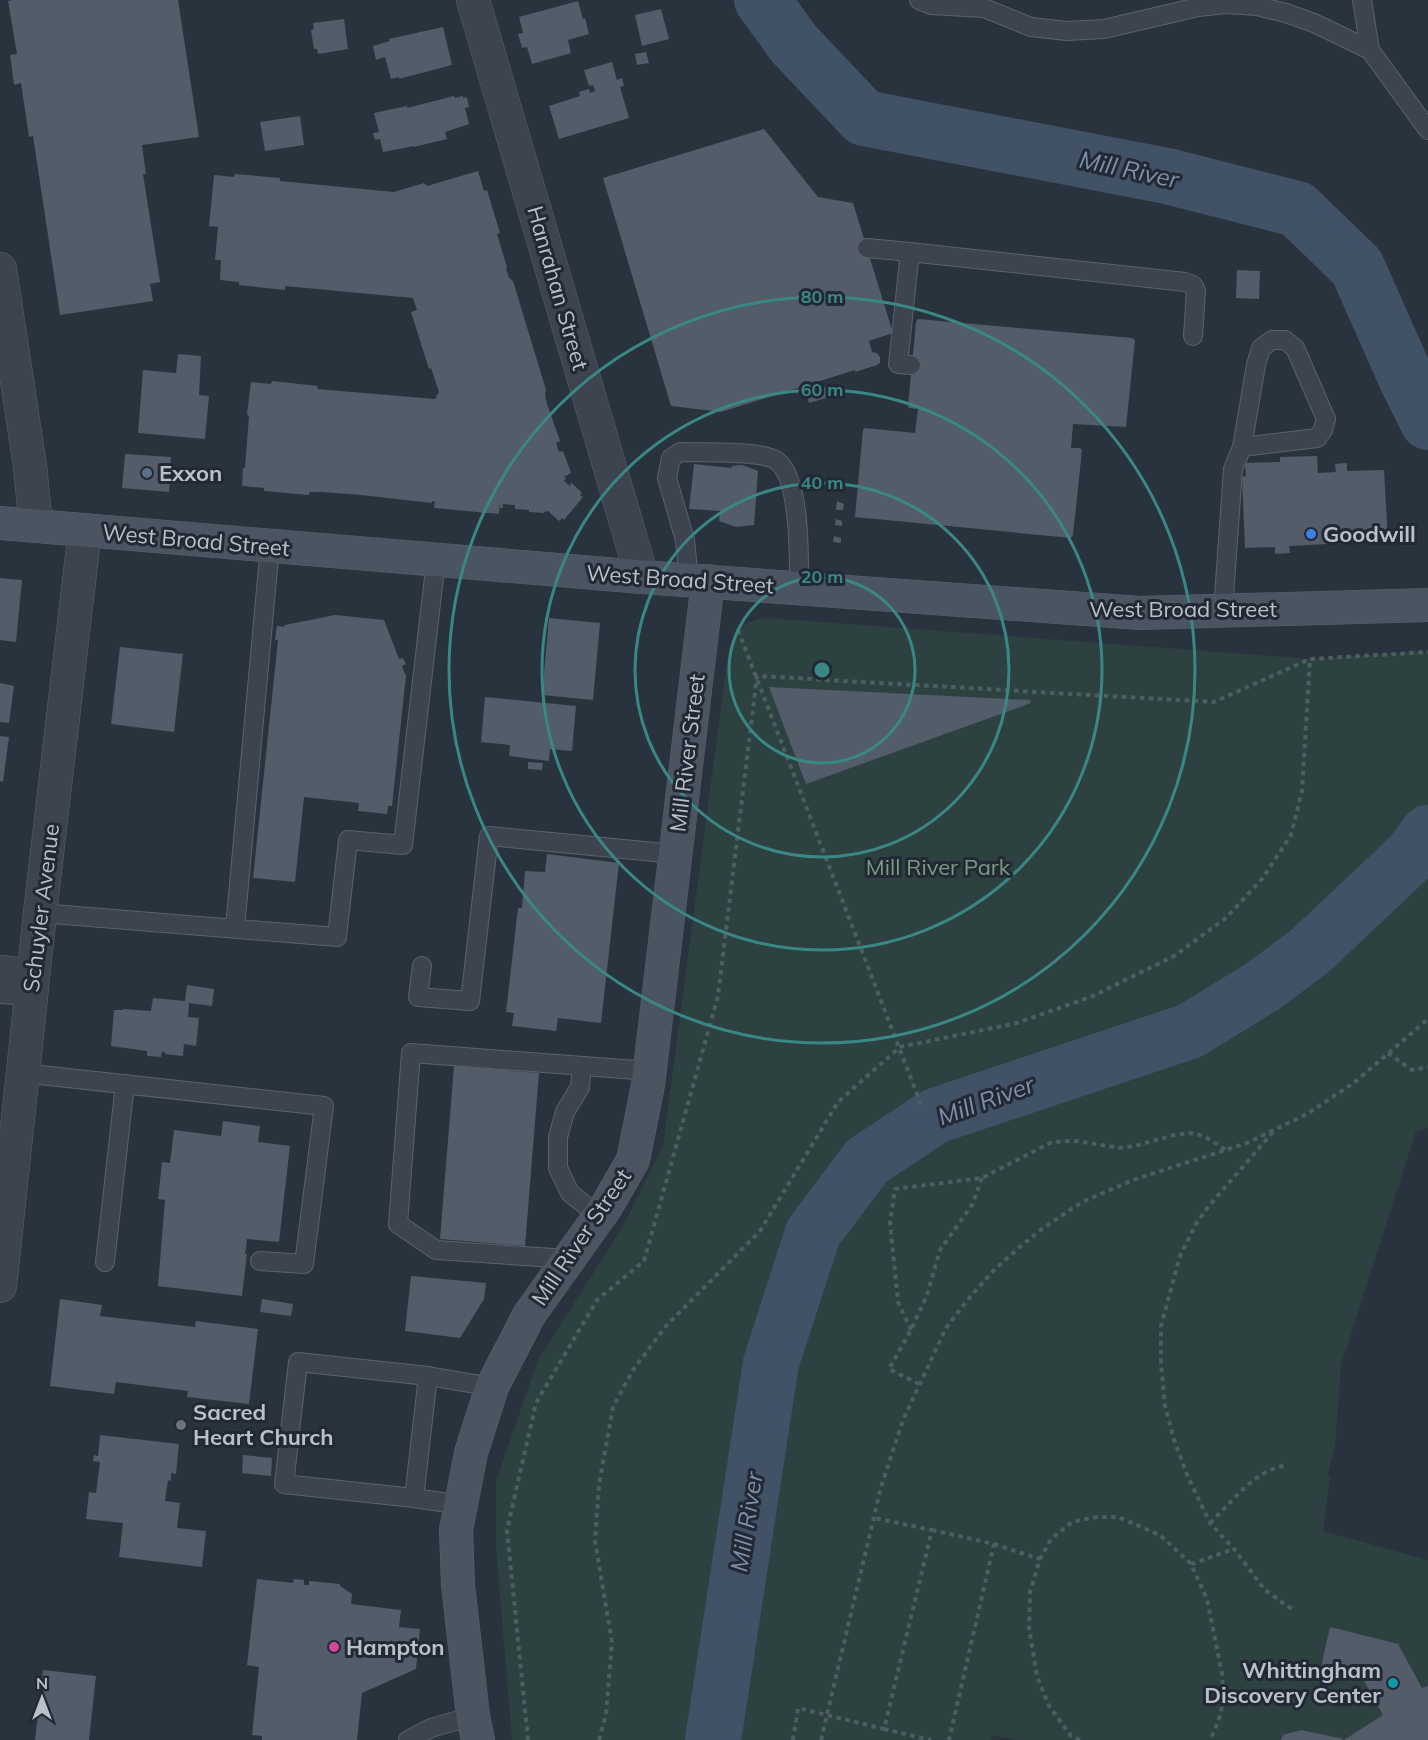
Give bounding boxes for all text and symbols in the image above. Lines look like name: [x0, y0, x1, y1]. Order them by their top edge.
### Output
water label: Mill River: [1077, 144, 1183, 194]
street label: Hanrahan Street: [521, 203, 595, 374]
text: 80 m: [801, 285, 843, 308]
text: 60 m: [801, 378, 843, 401]
place label: Exxon: [159, 459, 222, 487]
marker: Exxon: [140, 466, 154, 480]
text: 40 m: [801, 471, 843, 494]
street label: West Broad Street: [101, 518, 291, 562]
place label: Goodwill: [1323, 520, 1416, 548]
marker: Goodwill: [1304, 527, 1318, 541]
street label: West Broad Street: [585, 558, 775, 600]
text: 20 m: [801, 565, 843, 588]
street label: West Broad Street: [1089, 595, 1277, 623]
centre of rings: [812, 660, 832, 680]
street label: Mill River Street: [663, 672, 711, 834]
street label: Schuyler Avenue: [17, 822, 65, 994]
park label: Mill River Park: [866, 853, 1011, 881]
water label: Mill River: [933, 1068, 1039, 1131]
street label: Mill River Street: [525, 1163, 637, 1311]
place label: Sacred Heart Church: [193, 1398, 334, 1451]
marker: Sacred Heart Church: [174, 1418, 188, 1432]
water label: Mill River: [723, 1469, 769, 1574]
place label: Hampton: [346, 1633, 445, 1661]
marker: Hampton: [327, 1640, 341, 1654]
place label: Whittingham Discovery Center: [1204, 1656, 1381, 1709]
north arrow: [12, 1668, 72, 1728]
text: N: [36, 1673, 48, 1693]
marker: Whittingham Discovery Center: [1386, 1676, 1400, 1690]

